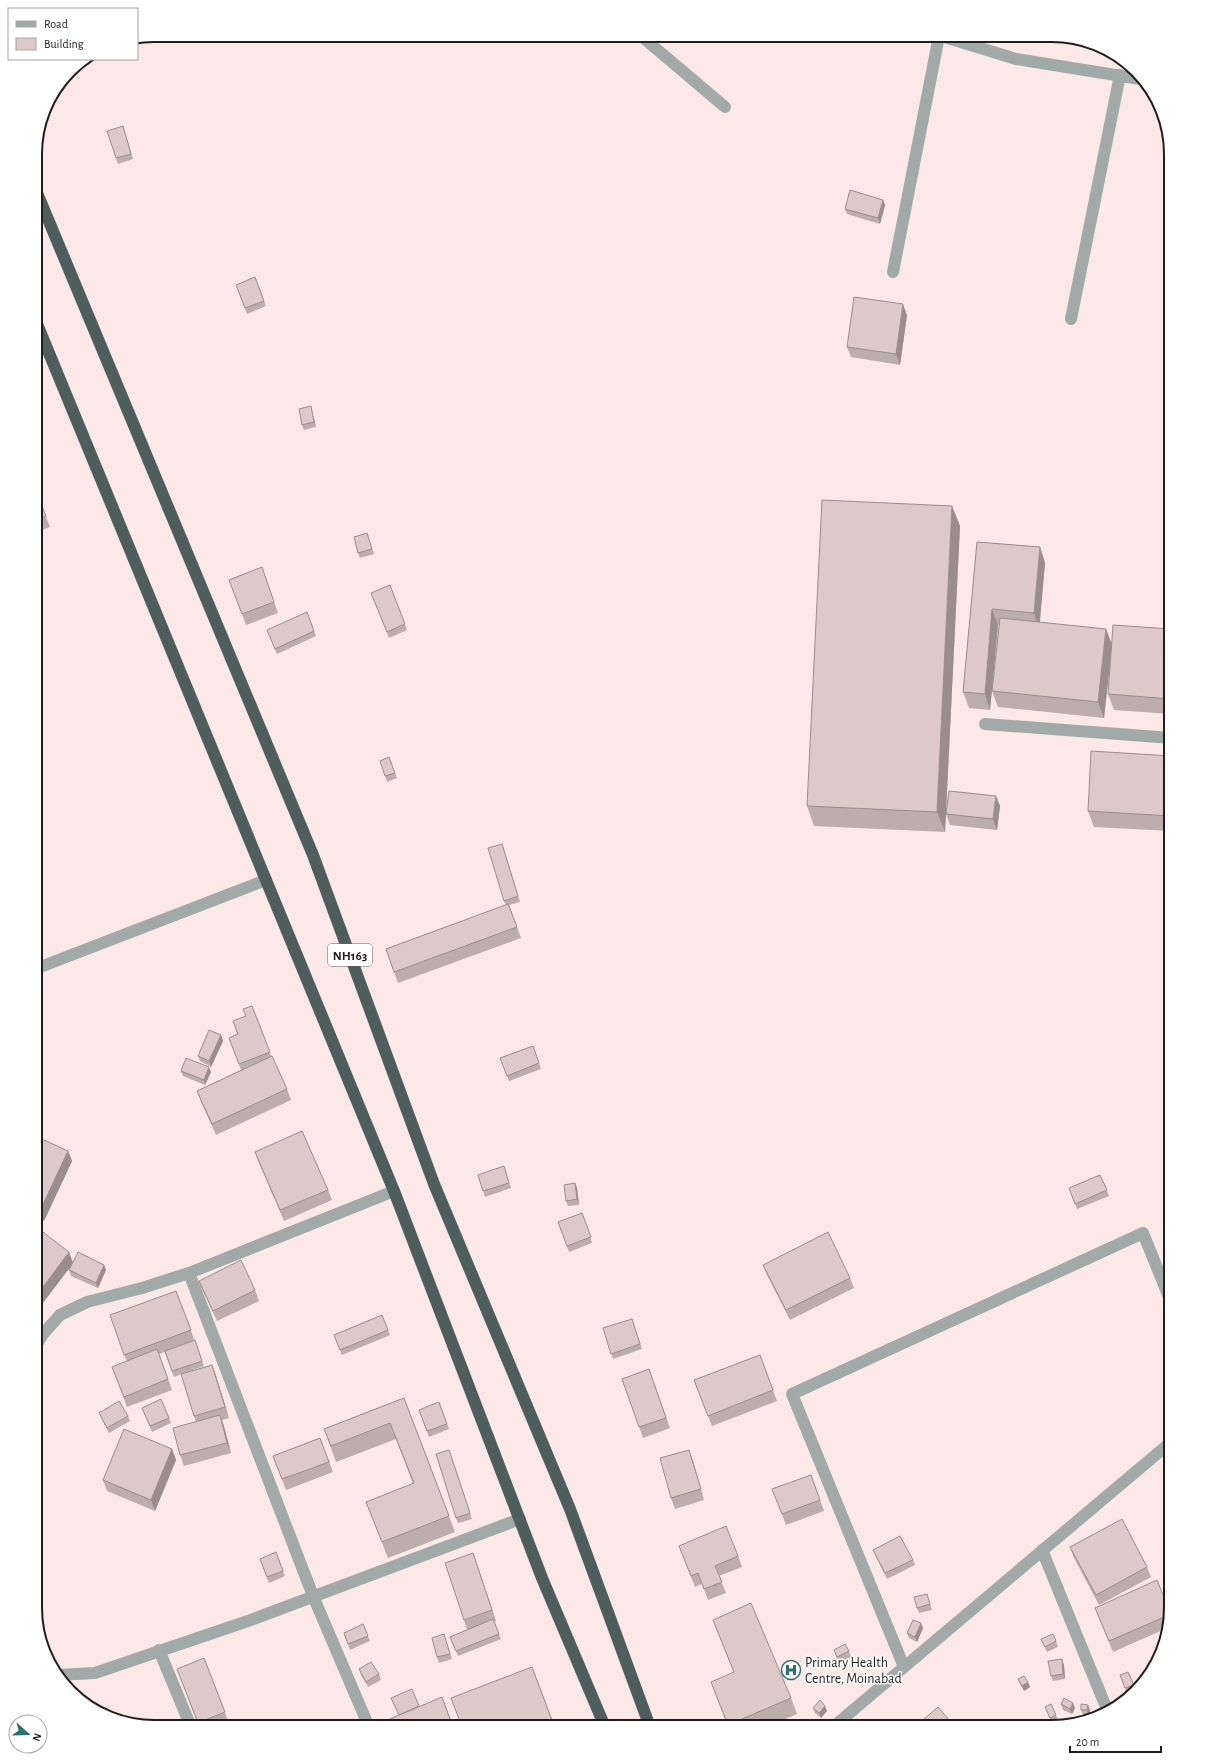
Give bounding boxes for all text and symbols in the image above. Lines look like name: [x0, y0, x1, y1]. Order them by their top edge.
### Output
legend: [8, 8, 138, 60]
text: Road: [44, 18, 68, 30]
text: Building: [44, 38, 84, 50]
road number: NH163: [328, 944, 372, 966]
place label: Primary Health Centre, Moinabad: [805, 1656, 902, 1686]
hospital icon: Primary Health Centre, Moinabad: [780, 1659, 802, 1681]
north arrow: [8, 1714, 48, 1754]
scale bar: [1070, 1728, 1161, 1754]
text: N: [30, 1732, 43, 1743]
text: 20 m: [1076, 1736, 1099, 1748]

